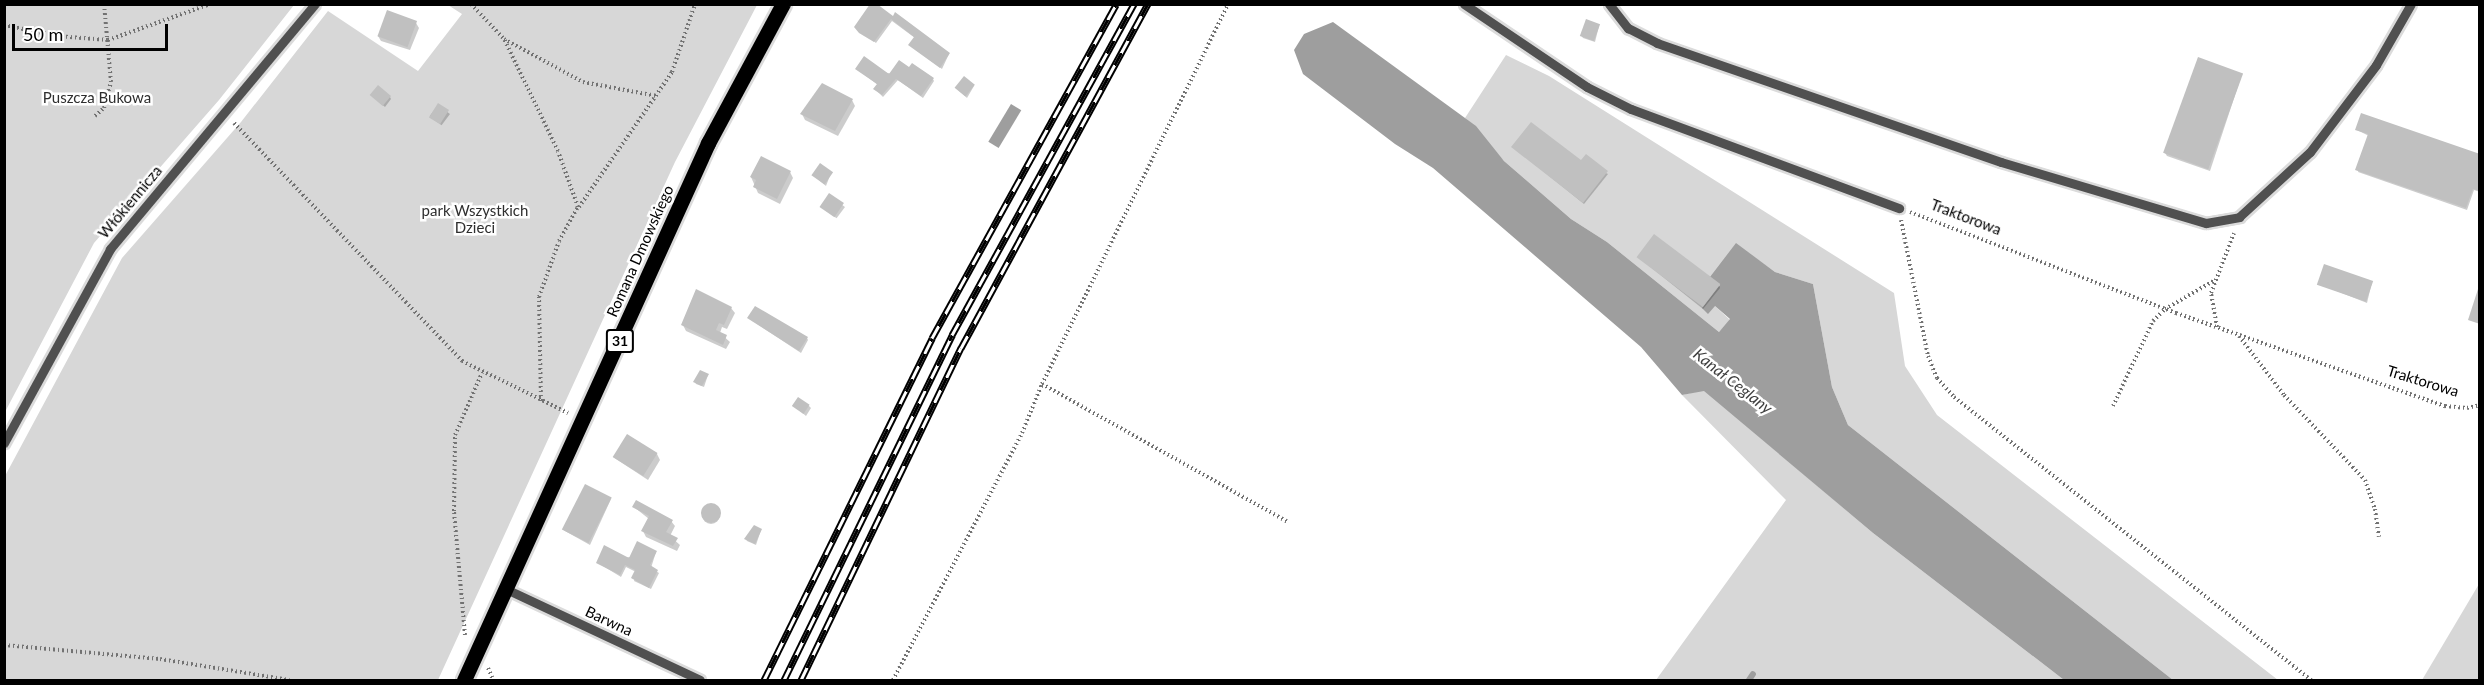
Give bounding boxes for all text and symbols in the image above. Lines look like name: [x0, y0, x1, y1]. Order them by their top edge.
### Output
scale bar: [15, 12, 171, 50]
text: 50 m: [23, 23, 63, 45]
park label: Puszcza Bukowa: [43, 89, 151, 107]
street label: Włókiennicza: [94, 162, 166, 242]
street label: Romana Dmowskiego: [603, 182, 677, 320]
street label: Traktorowa: [1928, 195, 2004, 239]
park label: park Wszystkich Dzieci: [421, 201, 529, 236]
road number: 31: [605, 330, 635, 352]
water label: Kanał Ceglany: [1689, 344, 1777, 418]
street label: Traktorowa: [2385, 362, 2461, 400]
street label: Barwna: [582, 602, 636, 640]

